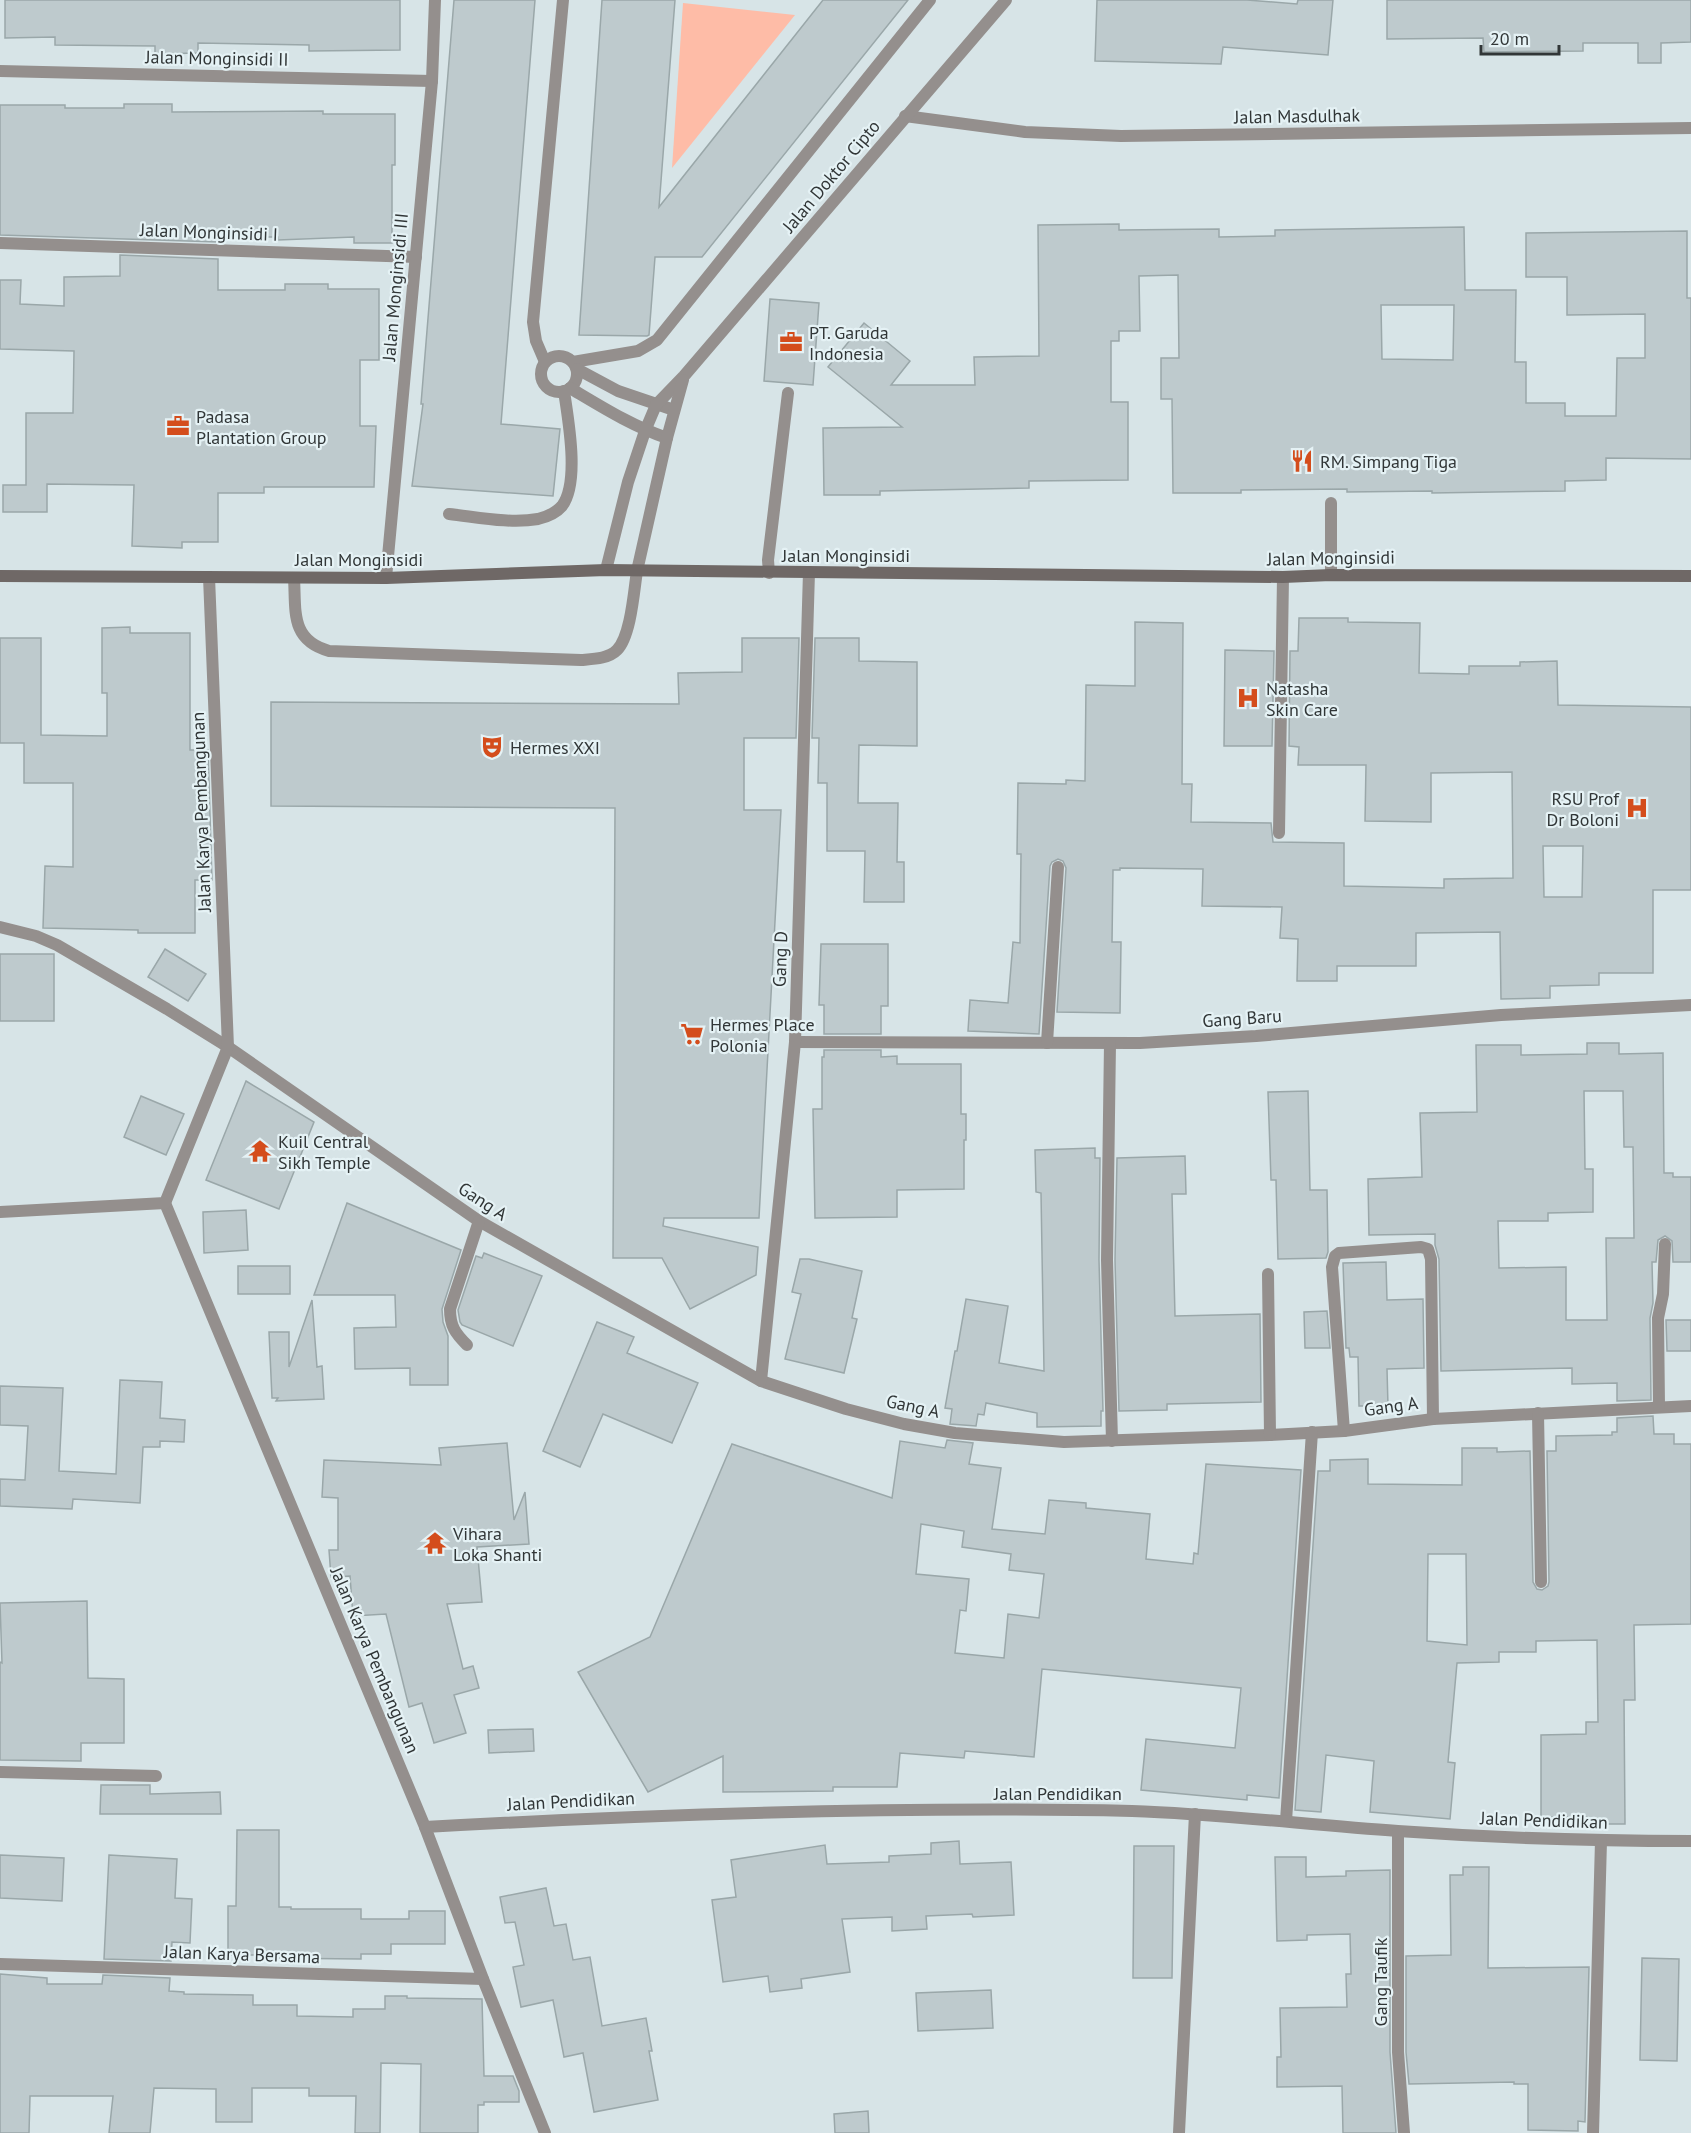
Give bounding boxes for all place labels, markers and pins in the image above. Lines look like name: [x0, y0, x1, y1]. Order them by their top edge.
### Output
place label: PT. Garuda Indonesia: [809, 321, 889, 365]
office icon: PT. Garuda Indonesia: [778, 329, 804, 355]
place label: Padasa Plantation Group: [196, 405, 327, 449]
office icon: Padasa Plantation Group: [165, 413, 191, 439]
restaurant icon: RM. Simpang Tiga: [1289, 448, 1315, 474]
place label: RM. Simpang Tiga: [1320, 450, 1457, 473]
place label: Natasha Skin Care: [1266, 677, 1338, 721]
hospital icon: Natasha Skin Care: [1235, 685, 1261, 711]
theatre icon: Hermes XXI: [479, 734, 505, 760]
place label: Hermes XXI: [510, 736, 600, 759]
place label: RSU Prof Dr Boloni: [1547, 787, 1620, 831]
hospital icon: RSU Prof Dr Boloni: [1624, 795, 1650, 821]
place label: Hermes Place Polonia: [710, 1013, 815, 1057]
supermarket icon: Hermes Place Polonia: [679, 1021, 705, 1047]
place label: Kuil Central Sikh Temple: [278, 1130, 371, 1174]
temple icon: Kuil Central Sikh Temple: [247, 1138, 273, 1164]
place label: Vihara Loka Shanti: [452, 1522, 542, 1566]
temple icon: Vihara Loka Shanti: [422, 1530, 448, 1556]

